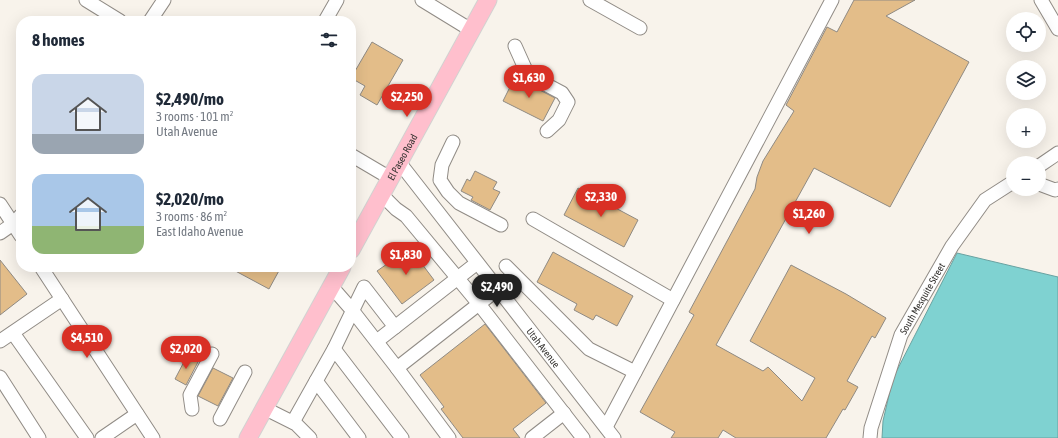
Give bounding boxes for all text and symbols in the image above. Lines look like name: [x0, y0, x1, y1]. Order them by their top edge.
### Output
map controls: [1006, 12, 1046, 196]
button: locate: [1006, 12, 1046, 52]
icon: filters: [318, 29, 340, 51]
text: 8 homes: [32, 30, 85, 50]
button: layers: [1006, 60, 1046, 100]
pin: $1,630: [496, 65, 562, 99]
text: $1,630: [513, 70, 545, 85]
pin: $2,250: [374, 84, 440, 118]
text: $2,490/mo: [156, 89, 224, 109]
text: $2,250: [391, 89, 423, 104]
icon: home: [64, 90, 112, 138]
button: +: [1006, 108, 1046, 148]
text: 3 rooms · 101 m²: [156, 109, 233, 124]
text: Utah Avenue: [156, 124, 218, 139]
street label: El Paseo Road: [385, 132, 420, 182]
button: −: [1006, 156, 1046, 196]
pin: $2,330: [568, 184, 634, 218]
text: $2,020/mo: [156, 189, 224, 209]
text: $2,330: [585, 189, 617, 204]
icon: home: [64, 190, 112, 238]
pin: $1,260: [776, 201, 842, 235]
text: $1,260: [793, 206, 825, 221]
text: 3 rooms · 86 m²: [156, 209, 227, 224]
text: East Idaho Avenue: [156, 224, 243, 239]
pin: $1,830: [373, 242, 439, 276]
text: $1,830: [390, 247, 422, 262]
street label: South Mesquite Street: [898, 261, 947, 336]
pin: $2,490: [464, 274, 530, 308]
text: $2,490: [481, 279, 513, 294]
pin: $4,510: [54, 325, 120, 359]
street label: Utah Avenue: [524, 326, 562, 370]
text: $4,510: [71, 330, 103, 345]
pin: $2,020: [153, 336, 219, 370]
text: $2,020: [170, 341, 202, 356]

